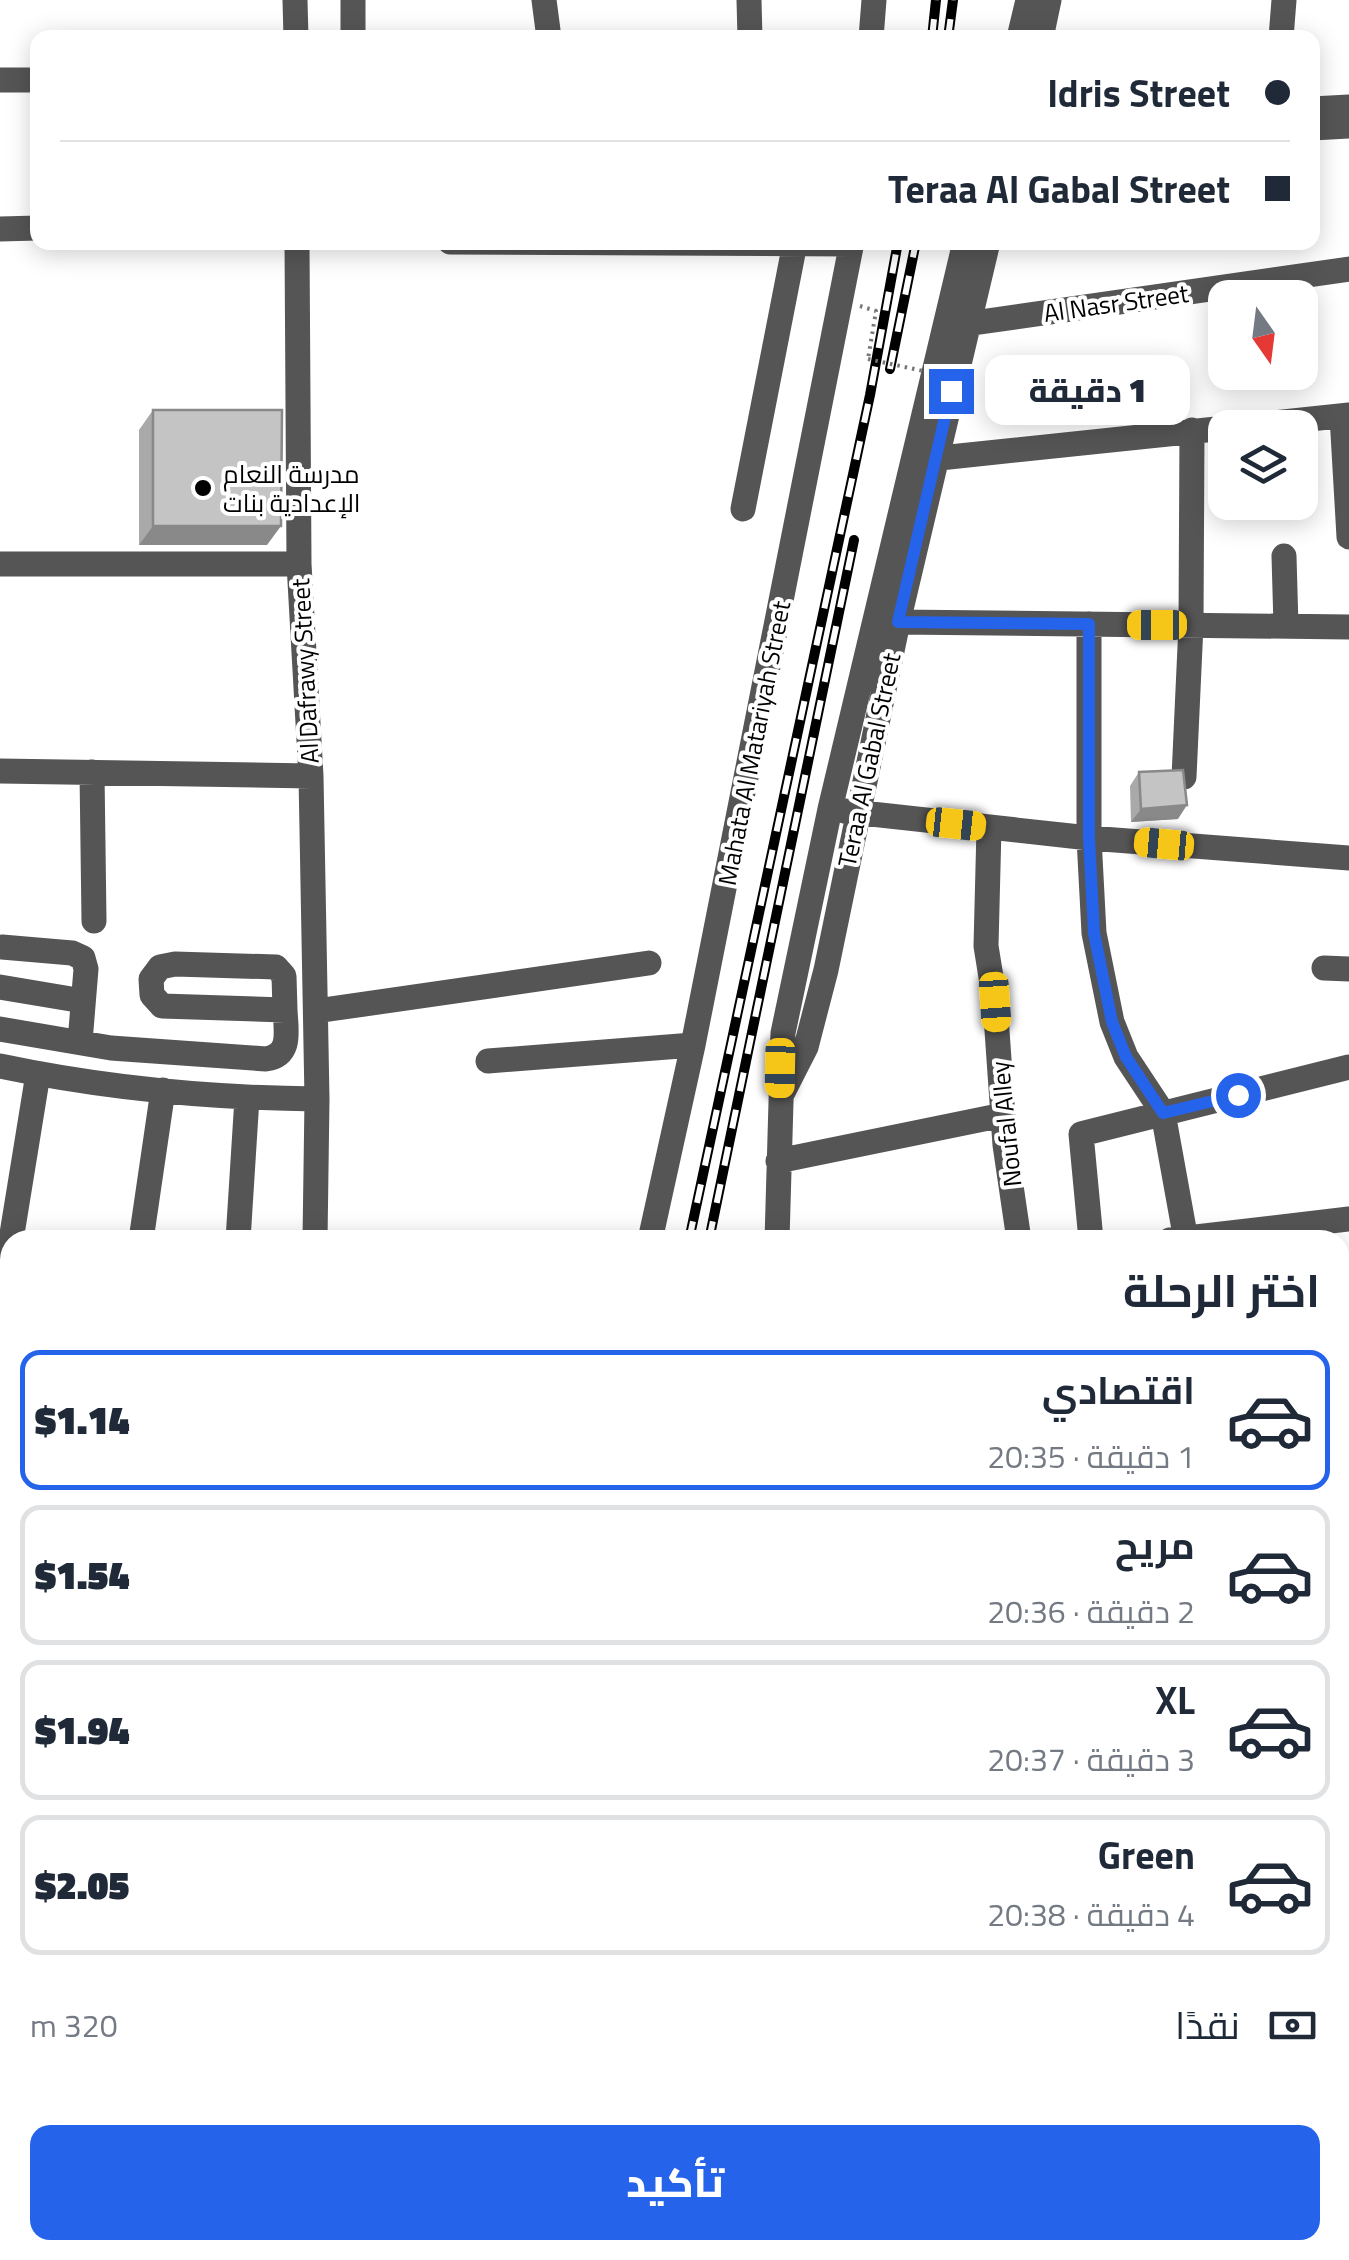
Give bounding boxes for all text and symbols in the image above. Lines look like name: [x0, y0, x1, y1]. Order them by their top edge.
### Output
text: Idris Street: [1047, 64, 1230, 122]
text: Teraa Al Gabal Street: [888, 160, 1230, 218]
street label: Al Nasr Street: [1041, 274, 1191, 332]
north arrow: [1208, 280, 1318, 390]
map controls: [1208, 280, 1318, 520]
callout: 1 دقيقة: [986, 356, 1191, 426]
text: 1 دقيقة: [1029, 366, 1146, 414]
route end: [929, 369, 974, 414]
button: layers: [1208, 410, 1318, 520]
place label: مدرسة النعام الإعدادية بنات: [223, 455, 361, 522]
marker: مدرسة النعام الإعدادية بنات: [192, 477, 214, 499]
street label: Al Dafrawy Street: [281, 577, 329, 765]
street label: Mahata Al Matariyah Street: [708, 597, 800, 889]
car: [1127, 610, 1187, 640]
street label: Teraa Al Gabal Street: [828, 649, 910, 871]
car: [925, 806, 987, 842]
car: [1133, 826, 1195, 862]
car: [978, 971, 1012, 1033]
car: [764, 1038, 796, 1098]
street label: Noufal Alley: [981, 1059, 1031, 1189]
route start: [1216, 1073, 1261, 1118]
text: اختر الرحلة: [1123, 1256, 1320, 1324]
text: اقتصادي: [1042, 1361, 1195, 1419]
icon: car: [1225, 1375, 1315, 1465]
text: $1.14: [35, 1391, 129, 1449]
text: 1 دقيقة · 20:35: [987, 1432, 1195, 1480]
text: مريح: [1115, 1516, 1195, 1574]
icon: car: [1225, 1530, 1315, 1620]
text: $1.54: [35, 1546, 129, 1604]
text: 2 دقيقة · 20:36: [987, 1587, 1195, 1635]
text: XL: [1155, 1671, 1195, 1729]
icon: car: [1225, 1685, 1315, 1775]
text: $1.94: [35, 1701, 129, 1759]
text: 3 دقيقة · 20:37: [987, 1735, 1195, 1783]
text: Green: [1098, 1826, 1195, 1884]
icon: car: [1225, 1840, 1315, 1930]
text: $2.05: [35, 1856, 129, 1914]
text: 4 دقيقة · 20:38: [987, 1890, 1195, 1938]
text: نقدًا: [1175, 1996, 1240, 2054]
icon: cash: [1265, 1998, 1320, 2053]
text: 320 m: [30, 2001, 118, 2049]
button: تأكيد: [30, 2125, 1320, 2240]

